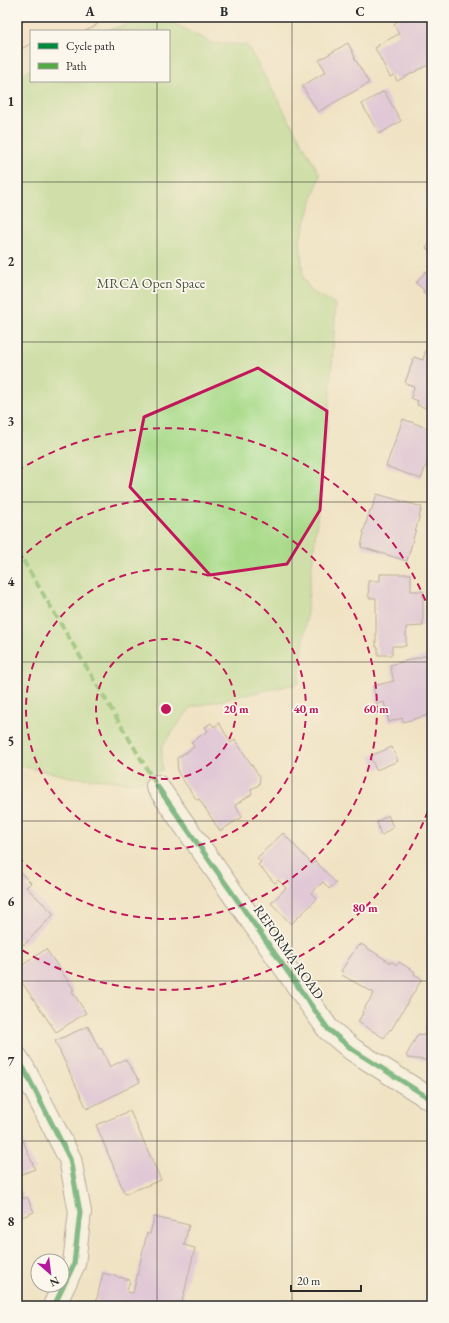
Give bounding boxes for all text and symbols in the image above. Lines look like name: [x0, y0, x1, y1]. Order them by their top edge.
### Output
text: A: [84, 3, 95, 20]
text: B: [220, 3, 228, 20]
text: C: [355, 3, 365, 20]
legend: [30, 30, 170, 82]
text: Cycle path: [66, 38, 115, 54]
text: Path: [66, 58, 87, 74]
text: 1: [8, 93, 15, 110]
text: 2: [8, 253, 15, 270]
park label: MRCA Open Space: [97, 274, 206, 292]
text: 3: [8, 413, 15, 430]
text: 4: [8, 573, 15, 590]
text: 20 m: [223, 701, 249, 717]
text: 40 m: [293, 701, 319, 717]
text: 60 m: [363, 701, 389, 717]
centre of rings: [159, 702, 173, 716]
text: 5: [8, 733, 14, 750]
text: 6: [8, 893, 15, 910]
text: 80 m: [352, 900, 378, 916]
street label: REFORMA ROAD: [250, 901, 329, 1003]
text: 7: [8, 1053, 15, 1070]
text: 8: [8, 1213, 15, 1230]
north arrow: [30, 1253, 70, 1293]
scale bar: [291, 1267, 361, 1293]
text: 20 m: [297, 1273, 321, 1289]
text: N: [47, 1274, 62, 1290]

